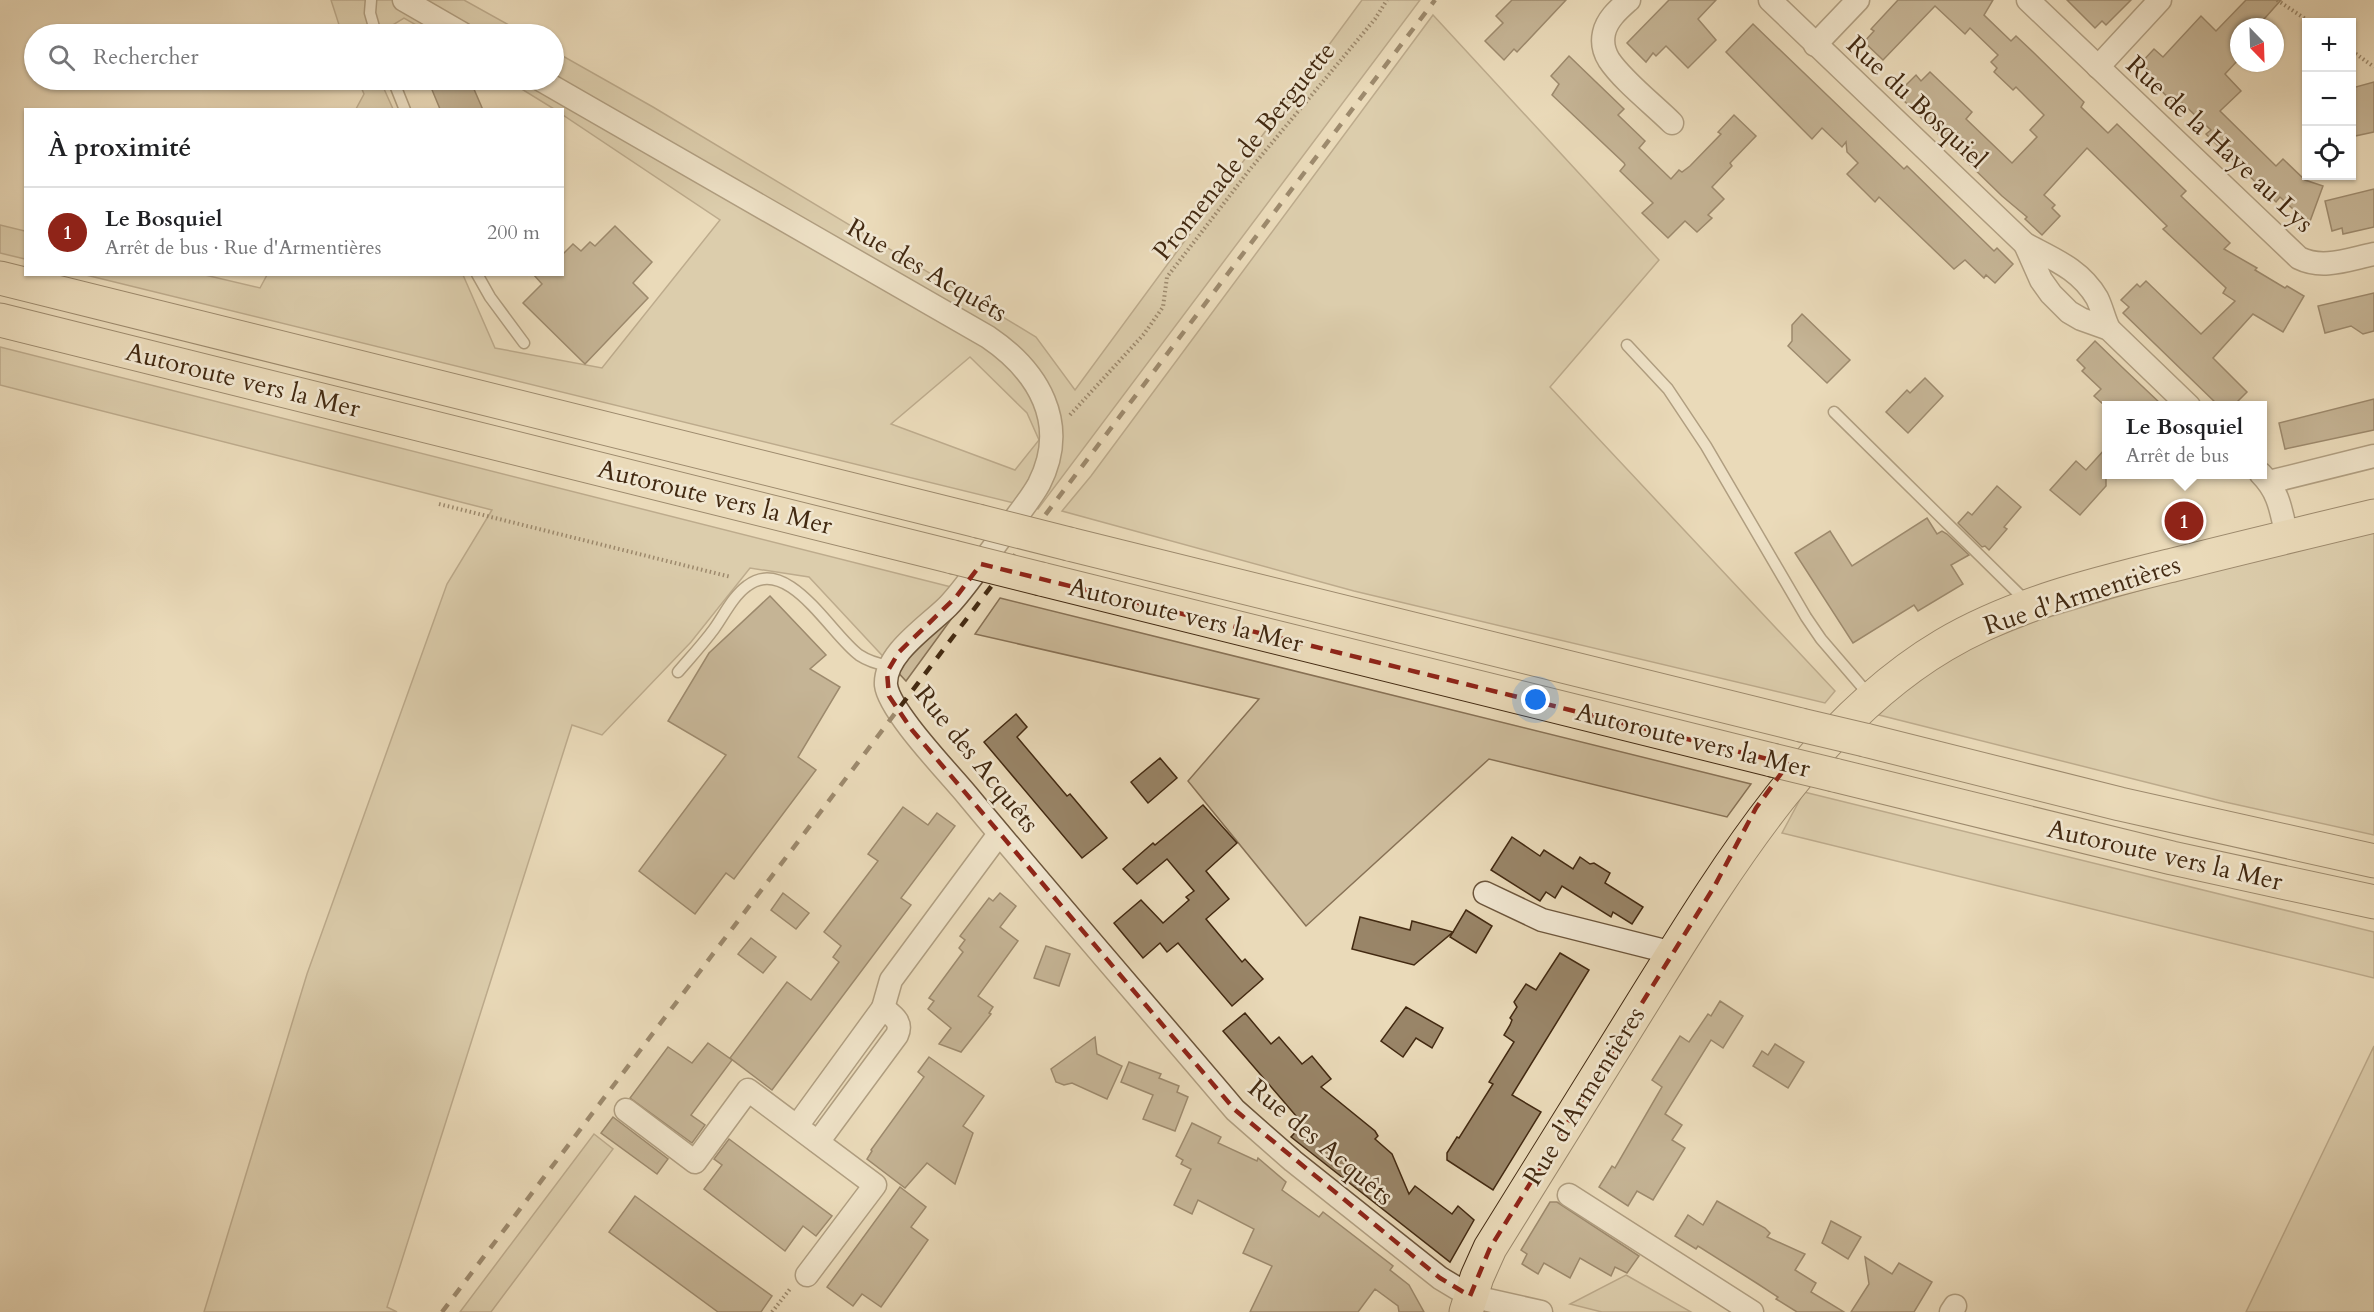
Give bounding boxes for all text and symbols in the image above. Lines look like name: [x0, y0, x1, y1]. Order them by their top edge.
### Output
north arrow: [2230, 18, 2284, 72]
map controls: [2302, 18, 2356, 180]
button: +: [2302, 18, 2356, 72]
search box: [24, 24, 564, 90]
street label: Rue du Bosquiel: [1839, 28, 1995, 177]
street label: Promenade de Berguette: [1145, 34, 1343, 268]
icon: search: [45, 41, 78, 74]
text: Rechercher: [93, 42, 198, 72]
street label: Rue de la Haye au Lys: [2119, 48, 2321, 240]
button: −: [2302, 72, 2356, 126]
button: locate: [2302, 126, 2356, 180]
text: À proximité: [48, 130, 191, 165]
text: Le Bosquiel: [105, 204, 222, 234]
street label: Rue des Acquêts: [840, 210, 1014, 330]
text: 1: [62, 219, 73, 246]
text: 200 m: [487, 219, 540, 246]
text: Arrêt de bus · Rue d'Armentières: [105, 234, 381, 261]
street label: Autoroute vers la Mer: [122, 334, 364, 426]
popup: [2102, 401, 2267, 479]
text: Le Bosquiel: [2126, 412, 2243, 442]
text: Arrêt de bus: [2126, 442, 2229, 469]
street label: Autoroute vers la Mer: [594, 451, 836, 543]
pin: 1: [2164, 498, 2204, 544]
street label: Rue d'Armentières: [1979, 547, 2185, 643]
street label: Autoroute vers la Mer: [1065, 569, 1307, 661]
street label: Rue des Acquêts: [907, 678, 1047, 840]
your location: [1521, 685, 1550, 714]
street label: Autoroute vers la Mer: [1572, 694, 1814, 786]
street label: Autoroute vers la Mer: [2044, 811, 2287, 899]
street label: Rue d'Armentières: [1515, 1000, 1653, 1192]
street label: Rue des Acquêts: [1241, 1071, 1401, 1213]

